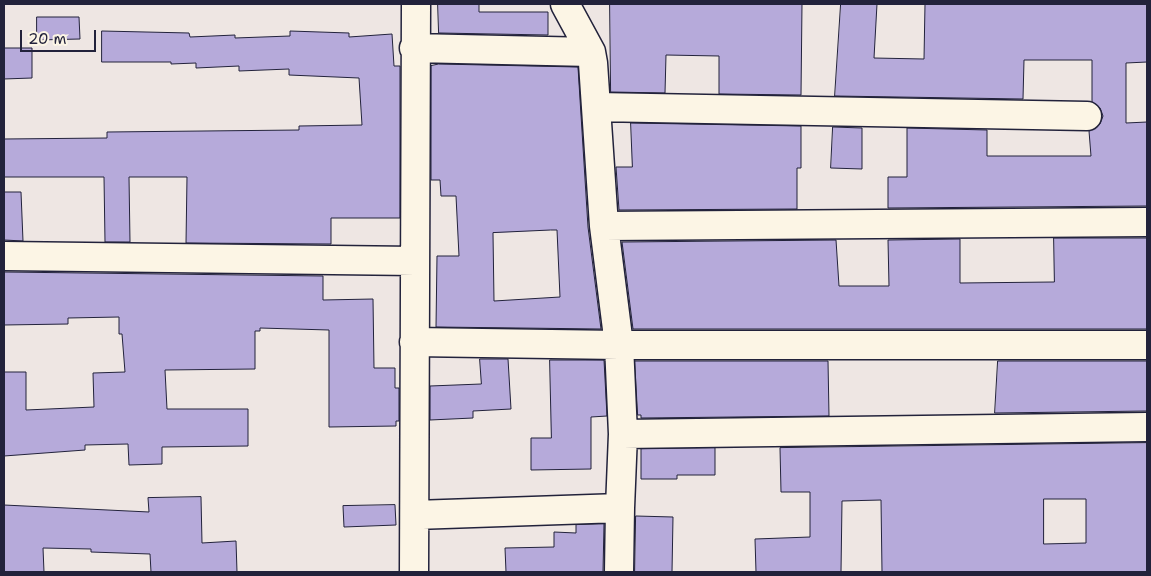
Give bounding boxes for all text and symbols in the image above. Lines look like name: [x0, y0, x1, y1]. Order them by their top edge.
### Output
scale bar: [22, 20, 99, 52]
text: 20 m: [28, 29, 67, 49]

